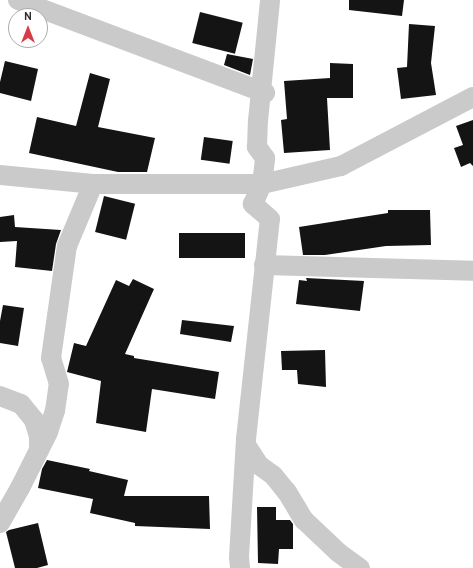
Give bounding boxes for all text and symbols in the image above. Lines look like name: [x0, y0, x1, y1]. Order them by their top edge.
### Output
north arrow: [8, 8, 48, 48]
text: N: [24, 10, 32, 24]

